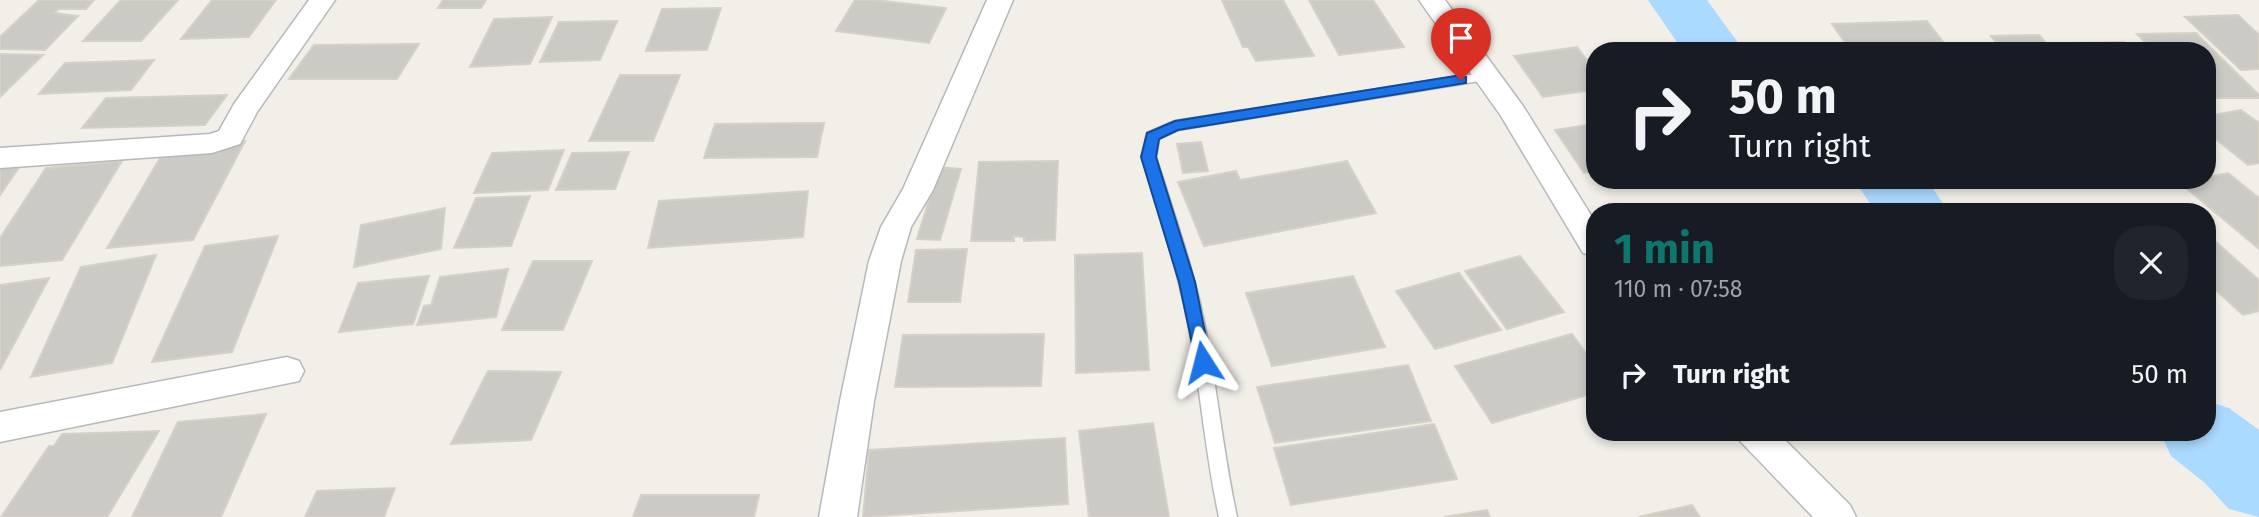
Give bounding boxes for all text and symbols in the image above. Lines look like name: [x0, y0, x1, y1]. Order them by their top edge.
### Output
pin: [1431, 8, 1491, 80]
icon: arrive: [1442, 19, 1480, 57]
text: 50 m: [1729, 67, 1837, 126]
icon: right: [1614, 70, 1705, 161]
text: Turn right: [1729, 127, 1871, 165]
text: 1 min: [1614, 224, 1715, 274]
button: close: [2114, 226, 2188, 300]
text: 110 m · 07:58: [1614, 275, 1742, 303]
position arrow: [1166, 325, 1240, 399]
icon: right: [1614, 356, 1652, 394]
text: Turn right: [1673, 359, 1790, 390]
text: 50 m: [2131, 359, 2188, 390]

